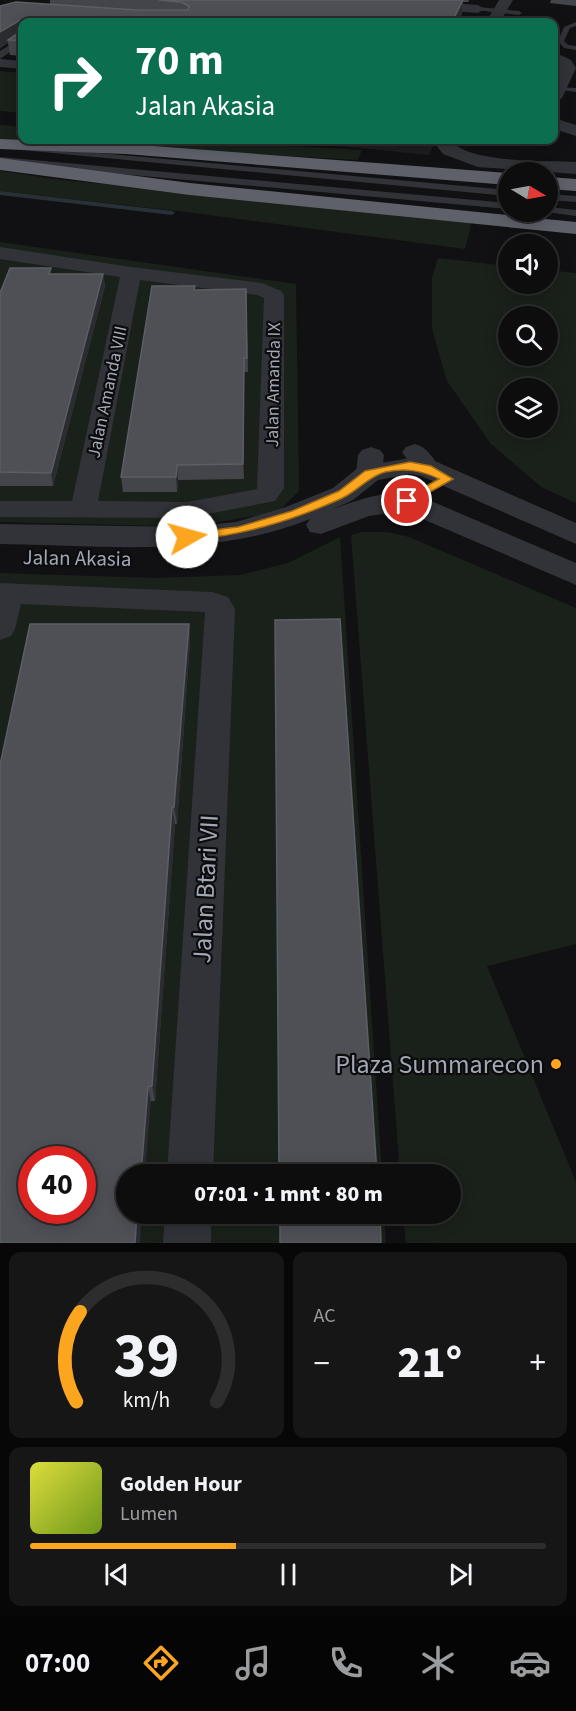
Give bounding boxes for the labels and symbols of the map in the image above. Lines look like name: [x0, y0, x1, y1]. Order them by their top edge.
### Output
north arrow: [498, 162, 558, 222]
street label: Jalan Amanda IX: [260, 322, 287, 448]
street label: Jalan Amanda VIII: [81, 324, 134, 461]
pin: [381, 475, 432, 526]
position arrow: [155, 505, 219, 569]
street label: Jalan Akasia: [22, 542, 132, 574]
street label: Jalan Btari VII: [183, 814, 228, 964]
place label: Plaza Summarecon: [335, 1046, 544, 1083]
marker: Plaza Summarecon: [549, 1057, 563, 1071]
speed limit sign: 40: [18, 1146, 96, 1224]

